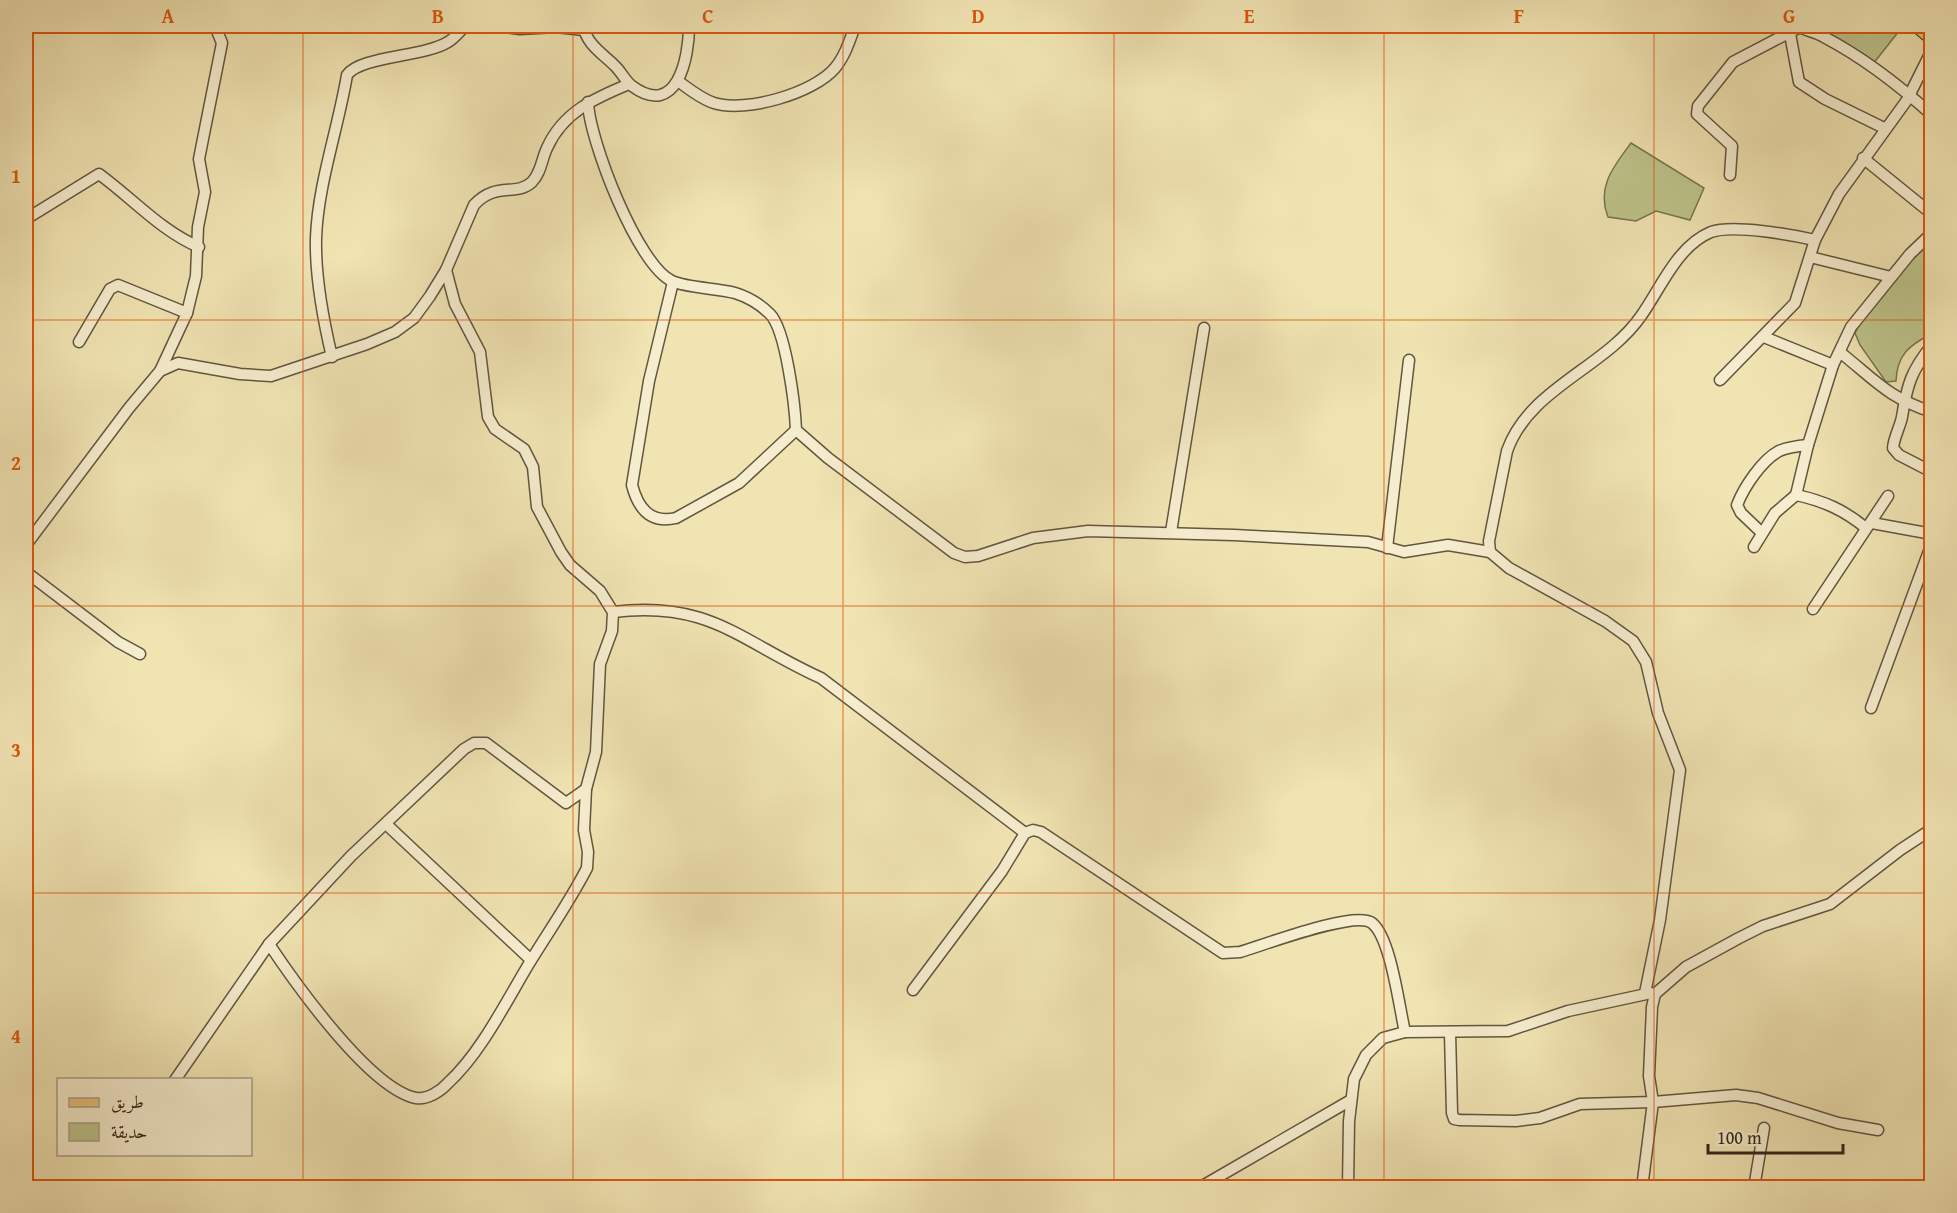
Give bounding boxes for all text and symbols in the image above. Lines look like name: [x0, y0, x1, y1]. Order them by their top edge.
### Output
text: A: [162, 1, 175, 30]
text: B: [432, 1, 444, 30]
text: C: [702, 1, 714, 30]
text: D: [971, 1, 985, 30]
text: E: [1244, 1, 1255, 30]
text: F: [1514, 1, 1524, 30]
text: G: [1783, 1, 1795, 30]
text: 1: [11, 161, 21, 190]
text: 2: [11, 448, 21, 477]
text: 3: [11, 735, 21, 764]
text: 4: [11, 1021, 21, 1050]
legend: [57, 1078, 252, 1156]
text: طريق: [111, 1088, 144, 1115]
scale bar: [1708, 1117, 1843, 1155]
text: حديقة: [111, 1118, 147, 1145]
text: 100 m: [1717, 1124, 1762, 1151]

